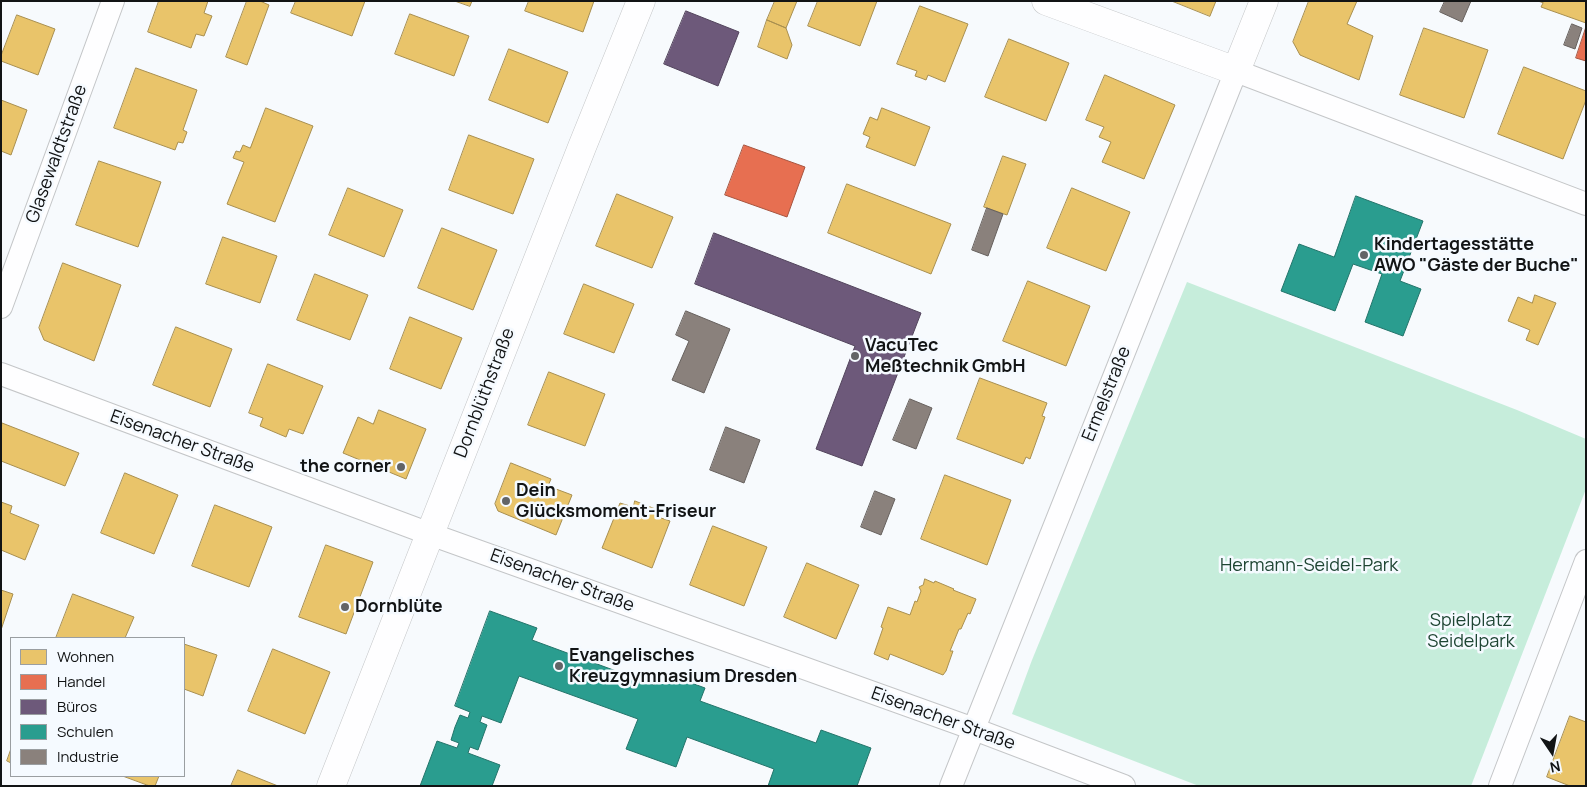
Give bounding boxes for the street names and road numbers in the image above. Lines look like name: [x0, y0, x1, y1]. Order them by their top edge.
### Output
street label: Glasewaldtstraße: [22, 82, 92, 226]
street label: Dornblüthstraße: [450, 325, 520, 461]
street label: Ermelstraße: [1078, 343, 1136, 445]
street label: Eisenacher Straße: [107, 406, 257, 478]
street label: Eisenacher Straße: [487, 545, 637, 617]
street label: Eisenacher Straße: [868, 683, 1018, 755]

